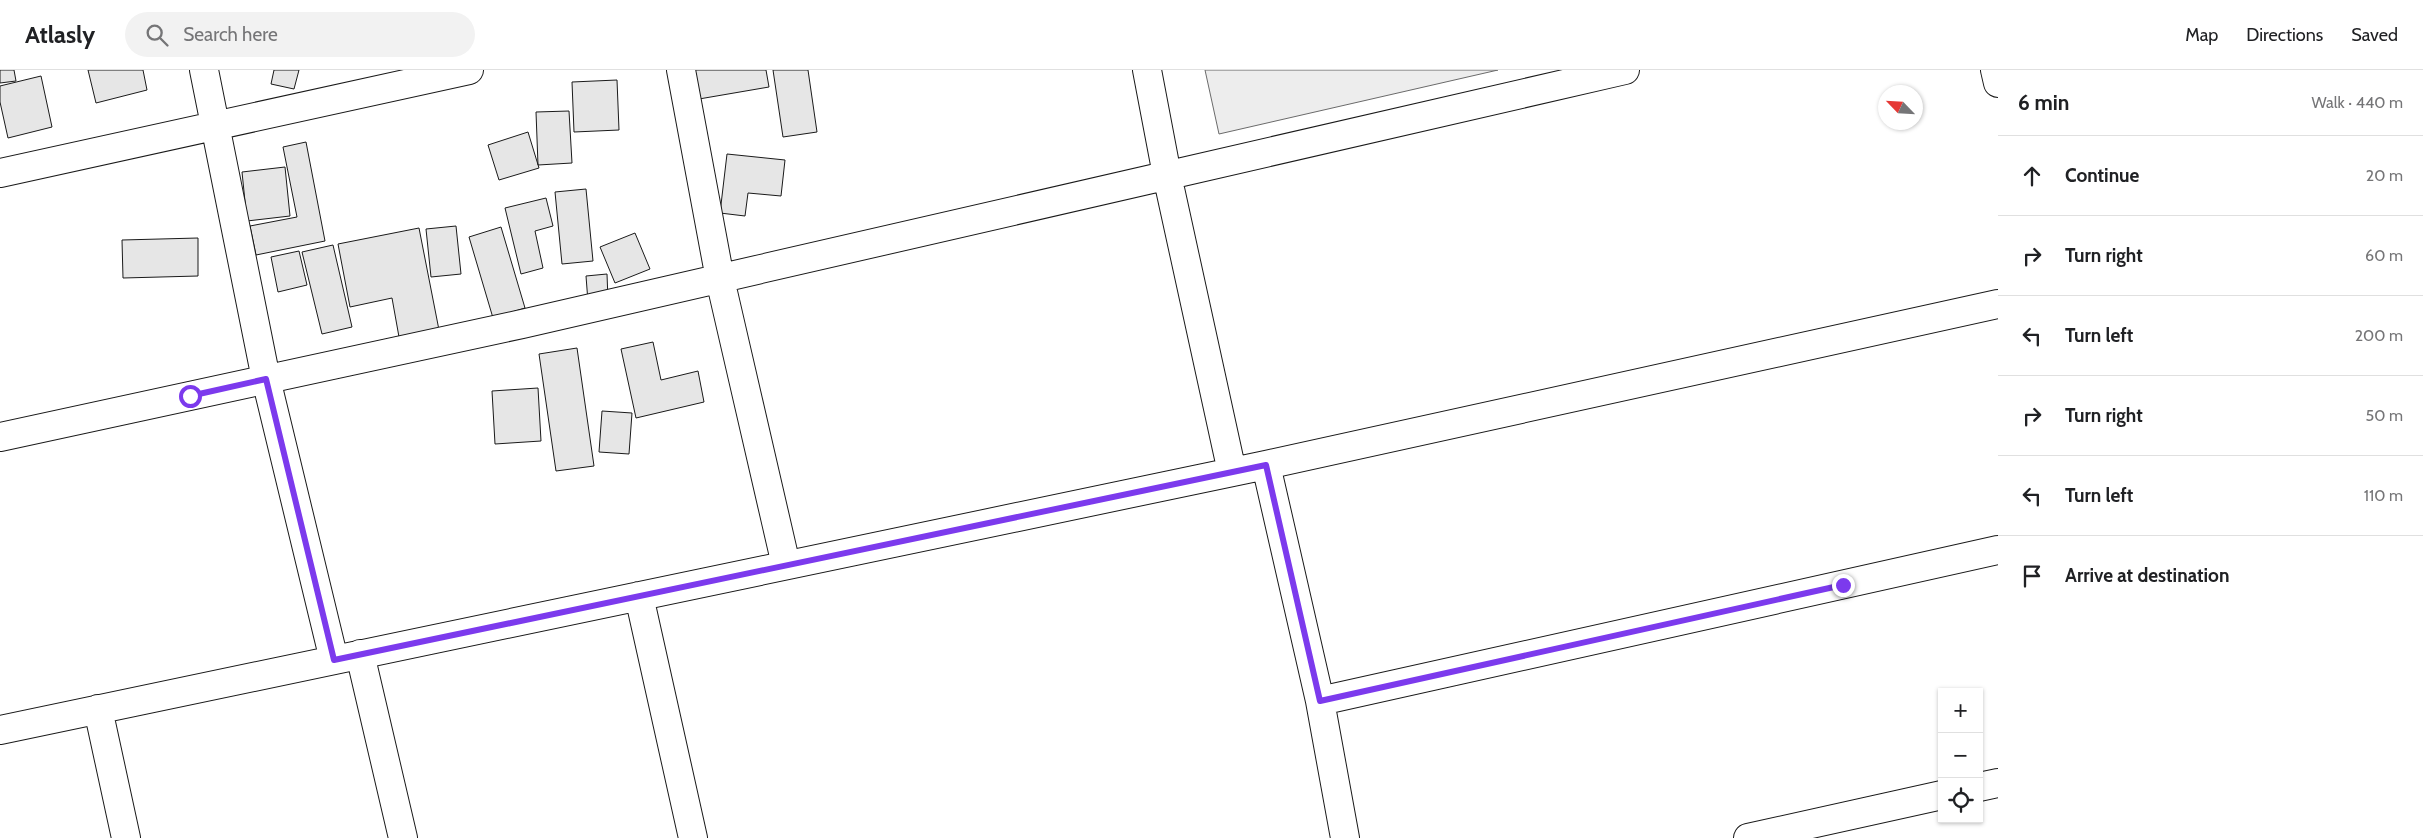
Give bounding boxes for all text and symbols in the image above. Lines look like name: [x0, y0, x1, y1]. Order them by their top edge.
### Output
search box: [125, 12, 475, 57]
text: Atlasly: [25, 20, 95, 49]
icon: search: [143, 21, 171, 49]
text: Search here: [183, 23, 278, 46]
text: Map: [2185, 24, 2218, 46]
text: Directions: [2246, 24, 2323, 46]
text: Saved: [2351, 24, 2398, 46]
north arrow: [1878, 85, 1923, 130]
text: 6 min: [2018, 90, 2069, 115]
text: Walk · 440 m: [2312, 93, 2403, 112]
icon: ahead: [2018, 162, 2046, 190]
text: Continue: [2065, 164, 2139, 187]
text: 20 m: [2366, 166, 2403, 185]
icon: right: [2018, 242, 2046, 270]
text: Turn right: [2065, 244, 2143, 267]
text: 60 m: [2365, 246, 2403, 265]
icon: left: [2018, 322, 2046, 350]
text: Turn left: [2065, 324, 2133, 347]
text: 200 m: [2355, 326, 2403, 345]
route start: [179, 385, 202, 408]
icon: right: [2018, 402, 2046, 430]
text: Turn right: [2065, 404, 2143, 427]
text: 50 m: [2366, 406, 2403, 425]
icon: left: [2018, 482, 2046, 510]
text: Turn left: [2065, 484, 2133, 507]
text: 110 m: [2364, 486, 2403, 505]
icon: arrive: [2018, 562, 2046, 590]
text: Arrive at destination: [2065, 564, 2229, 587]
route end: [1832, 574, 1855, 597]
map controls: [1938, 688, 1983, 823]
button: +: [1938, 688, 1983, 733]
button: −: [1938, 733, 1983, 778]
button: locate: [1938, 778, 1983, 823]

